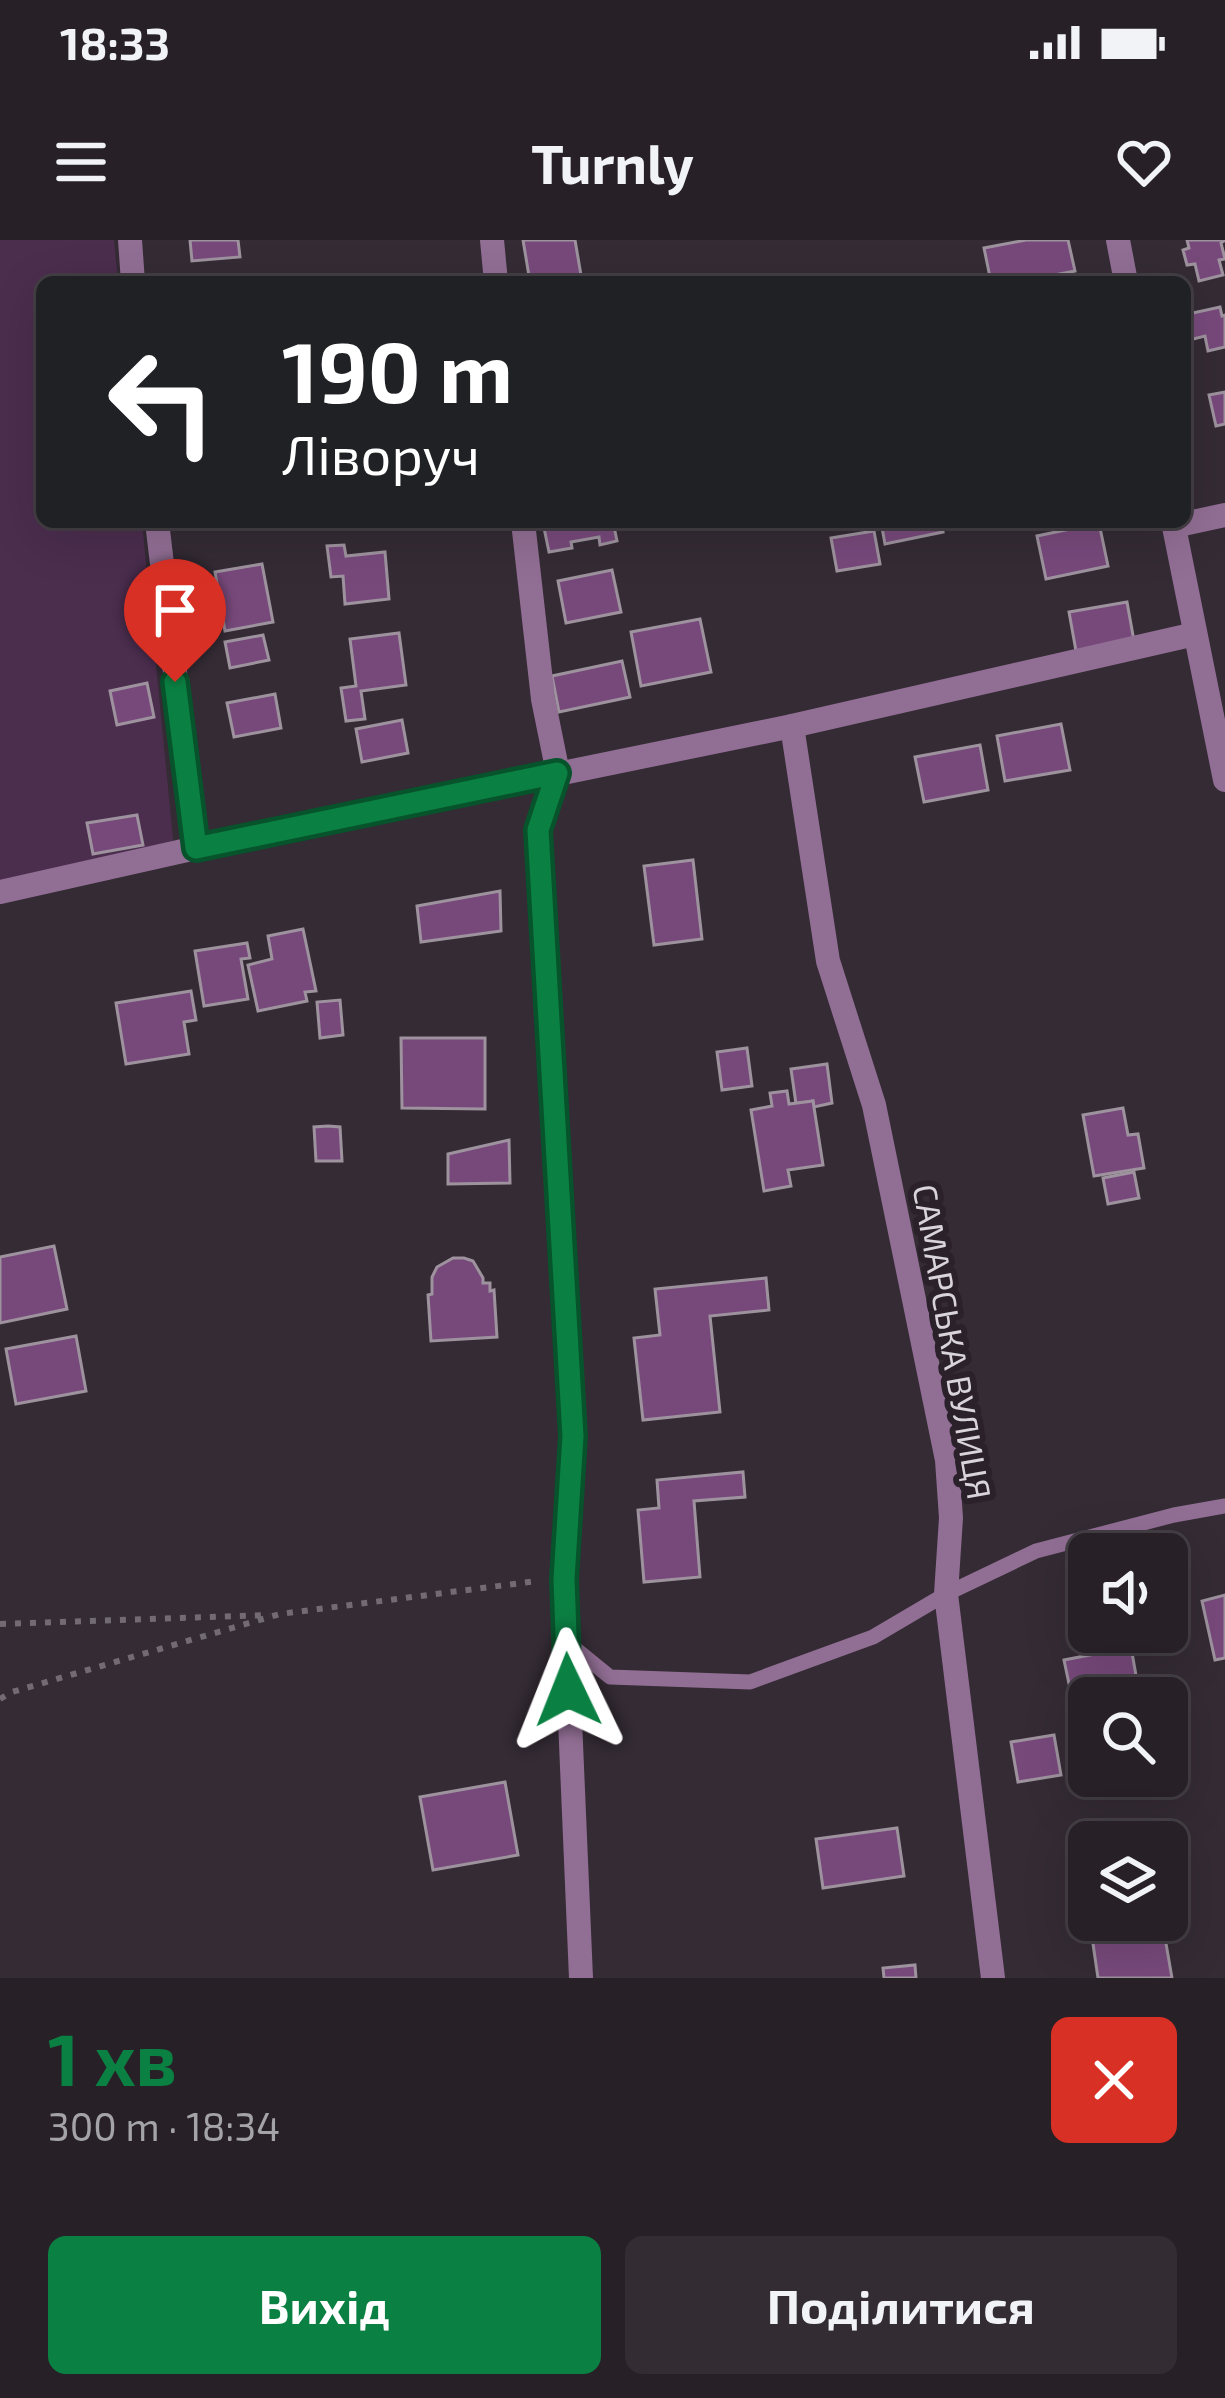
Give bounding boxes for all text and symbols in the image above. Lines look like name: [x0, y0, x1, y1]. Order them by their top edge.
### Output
text: 18:33: [60, 15, 170, 69]
icon: menu: [48, 129, 114, 195]
icon: heart: [1111, 129, 1177, 195]
text: Turnly: [531, 130, 694, 195]
text: 190 m: [282, 319, 513, 420]
icon: left: [84, 324, 240, 480]
text: Ліворуч: [282, 421, 480, 486]
pin: [124, 559, 226, 682]
icon: arrive: [142, 577, 208, 643]
street label: САМАРСЬКА ВУЛИЦЯ: [906, 1181, 1000, 1503]
map controls: [1068, 1533, 1188, 1941]
button: sound: [1068, 1533, 1188, 1653]
position arrow: [505, 1627, 631, 1753]
button: search: [1068, 1677, 1188, 1797]
button: layers: [1068, 1821, 1188, 1941]
text: 1 хв: [48, 2014, 177, 2100]
button: close: [1051, 2017, 1177, 2143]
text: 300 m · 18:34: [48, 2102, 280, 2149]
button: Вихід: [48, 2236, 601, 2374]
button: Поділитися: [625, 2236, 1177, 2374]

